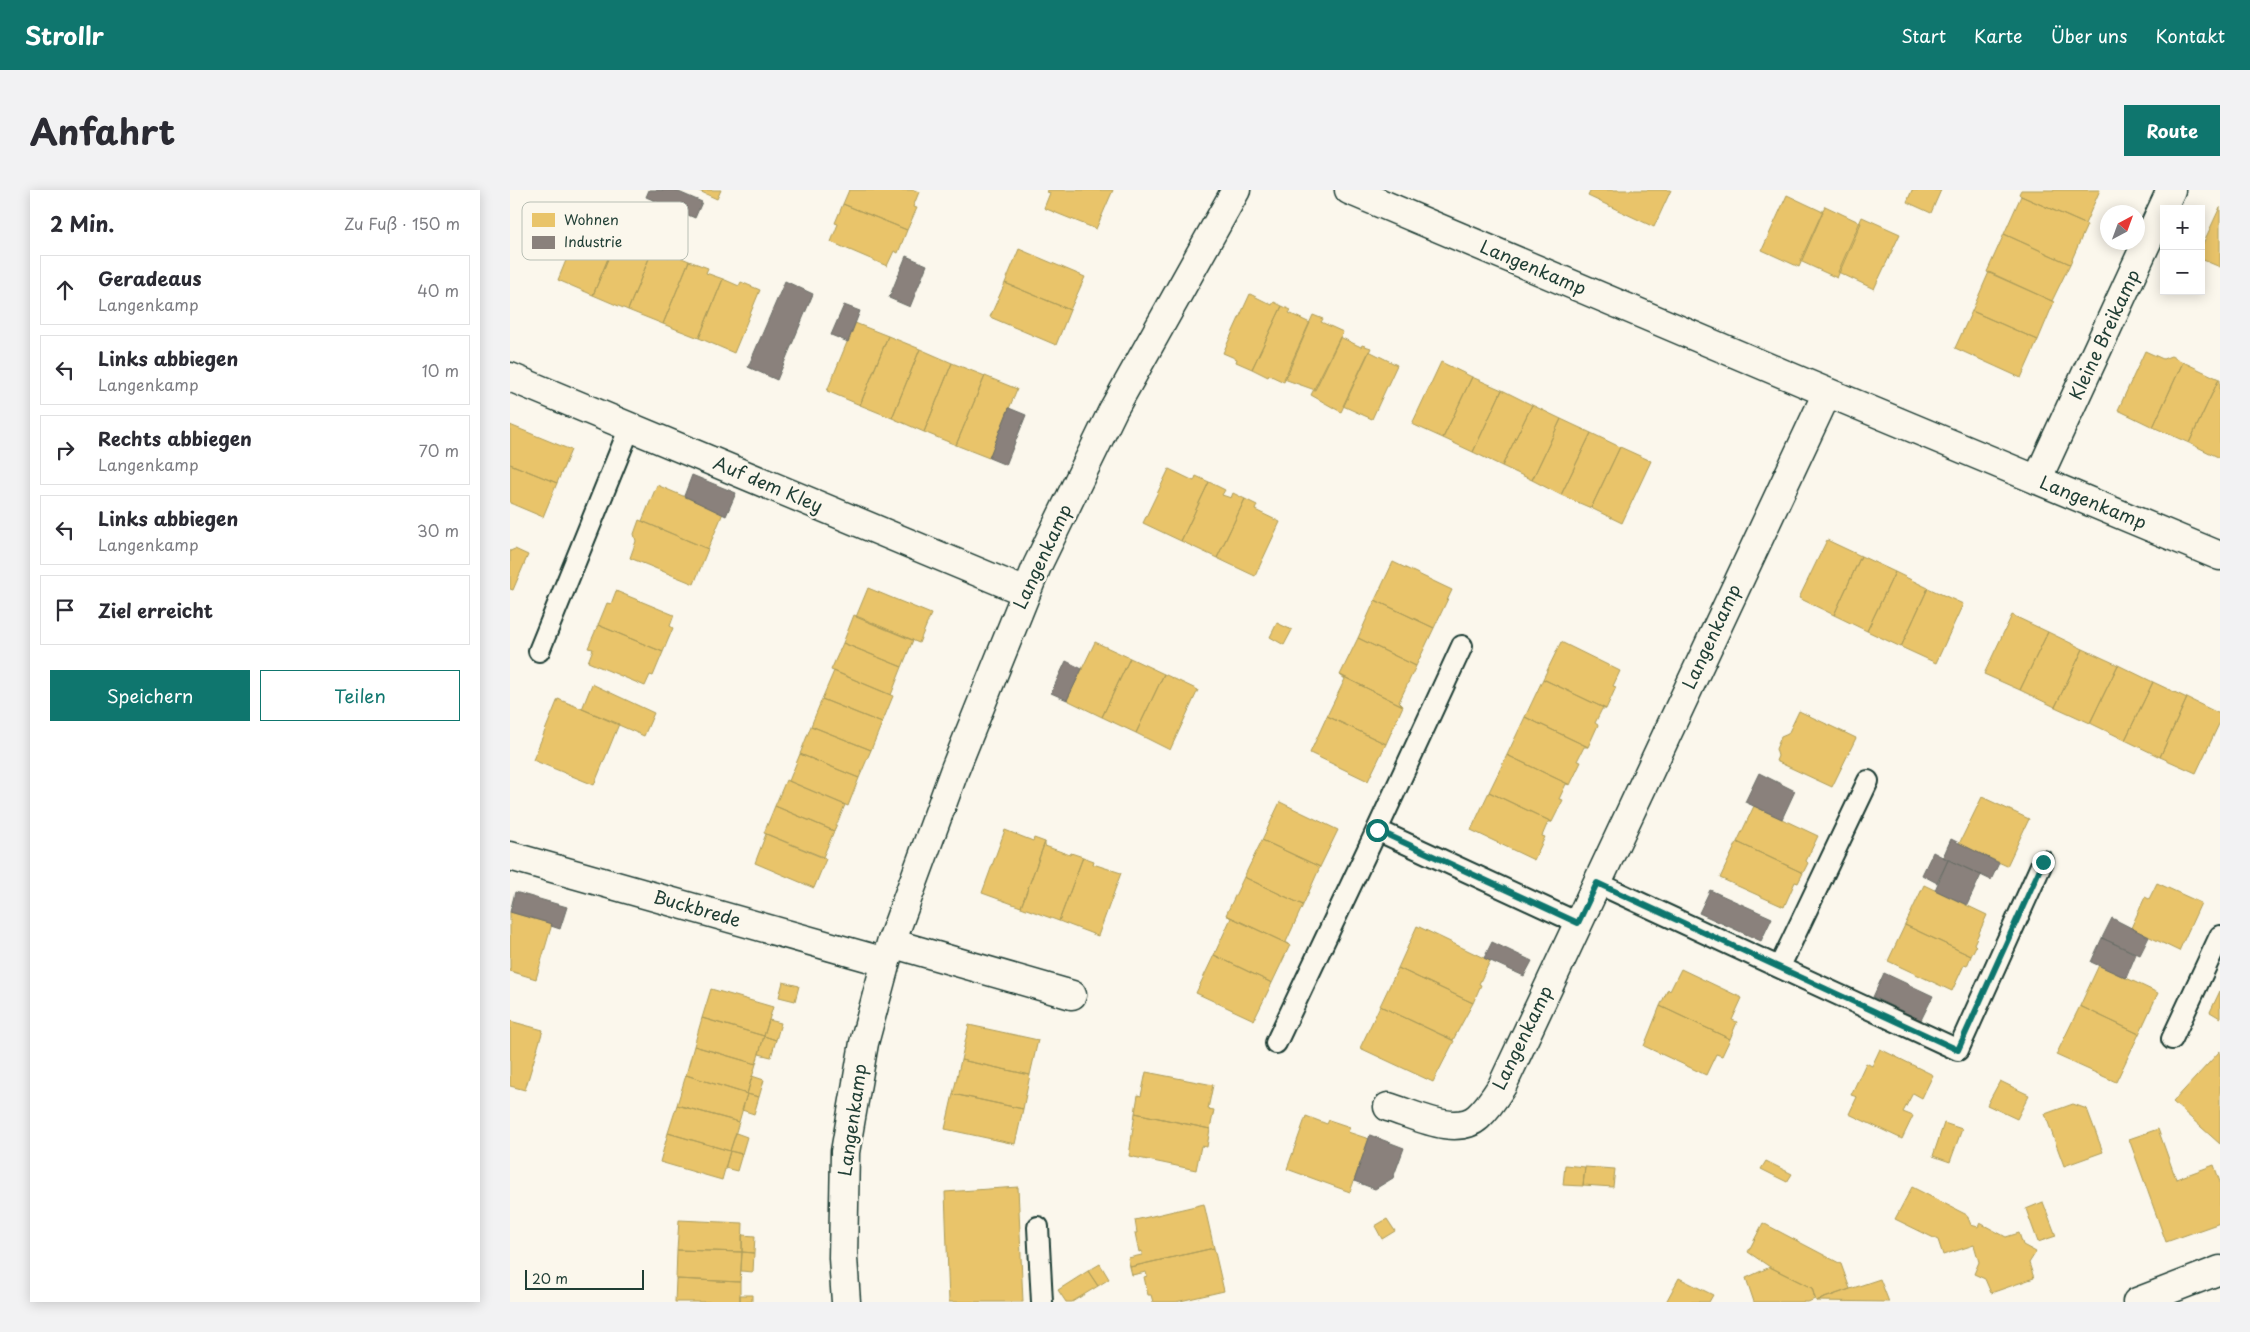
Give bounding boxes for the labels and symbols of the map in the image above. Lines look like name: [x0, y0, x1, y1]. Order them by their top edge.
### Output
legend: [522, 202, 688, 260]
north arrow: [2100, 205, 2145, 250]
text: Wohnen: [564, 209, 619, 230]
text: Industrie: [564, 231, 622, 252]
street label: Langenkamp: [1476, 232, 1591, 301]
street label: Kleine Breikamp: [2062, 265, 2146, 404]
street label: Auf dem Kley: [710, 448, 827, 519]
street label: Langenkamp: [2036, 468, 2151, 535]
street label: Langenkamp: [1005, 499, 1078, 613]
street label: Langenkamp: [1674, 579, 1747, 693]
route start: [1366, 819, 1389, 842]
route end: [2032, 851, 2055, 874]
street label: Buckbrede: [651, 882, 744, 933]
street label: Langenkamp: [1485, 981, 1559, 1094]
street label: Langenkamp: [830, 1062, 873, 1178]
scale bar: [525, 1267, 644, 1290]

